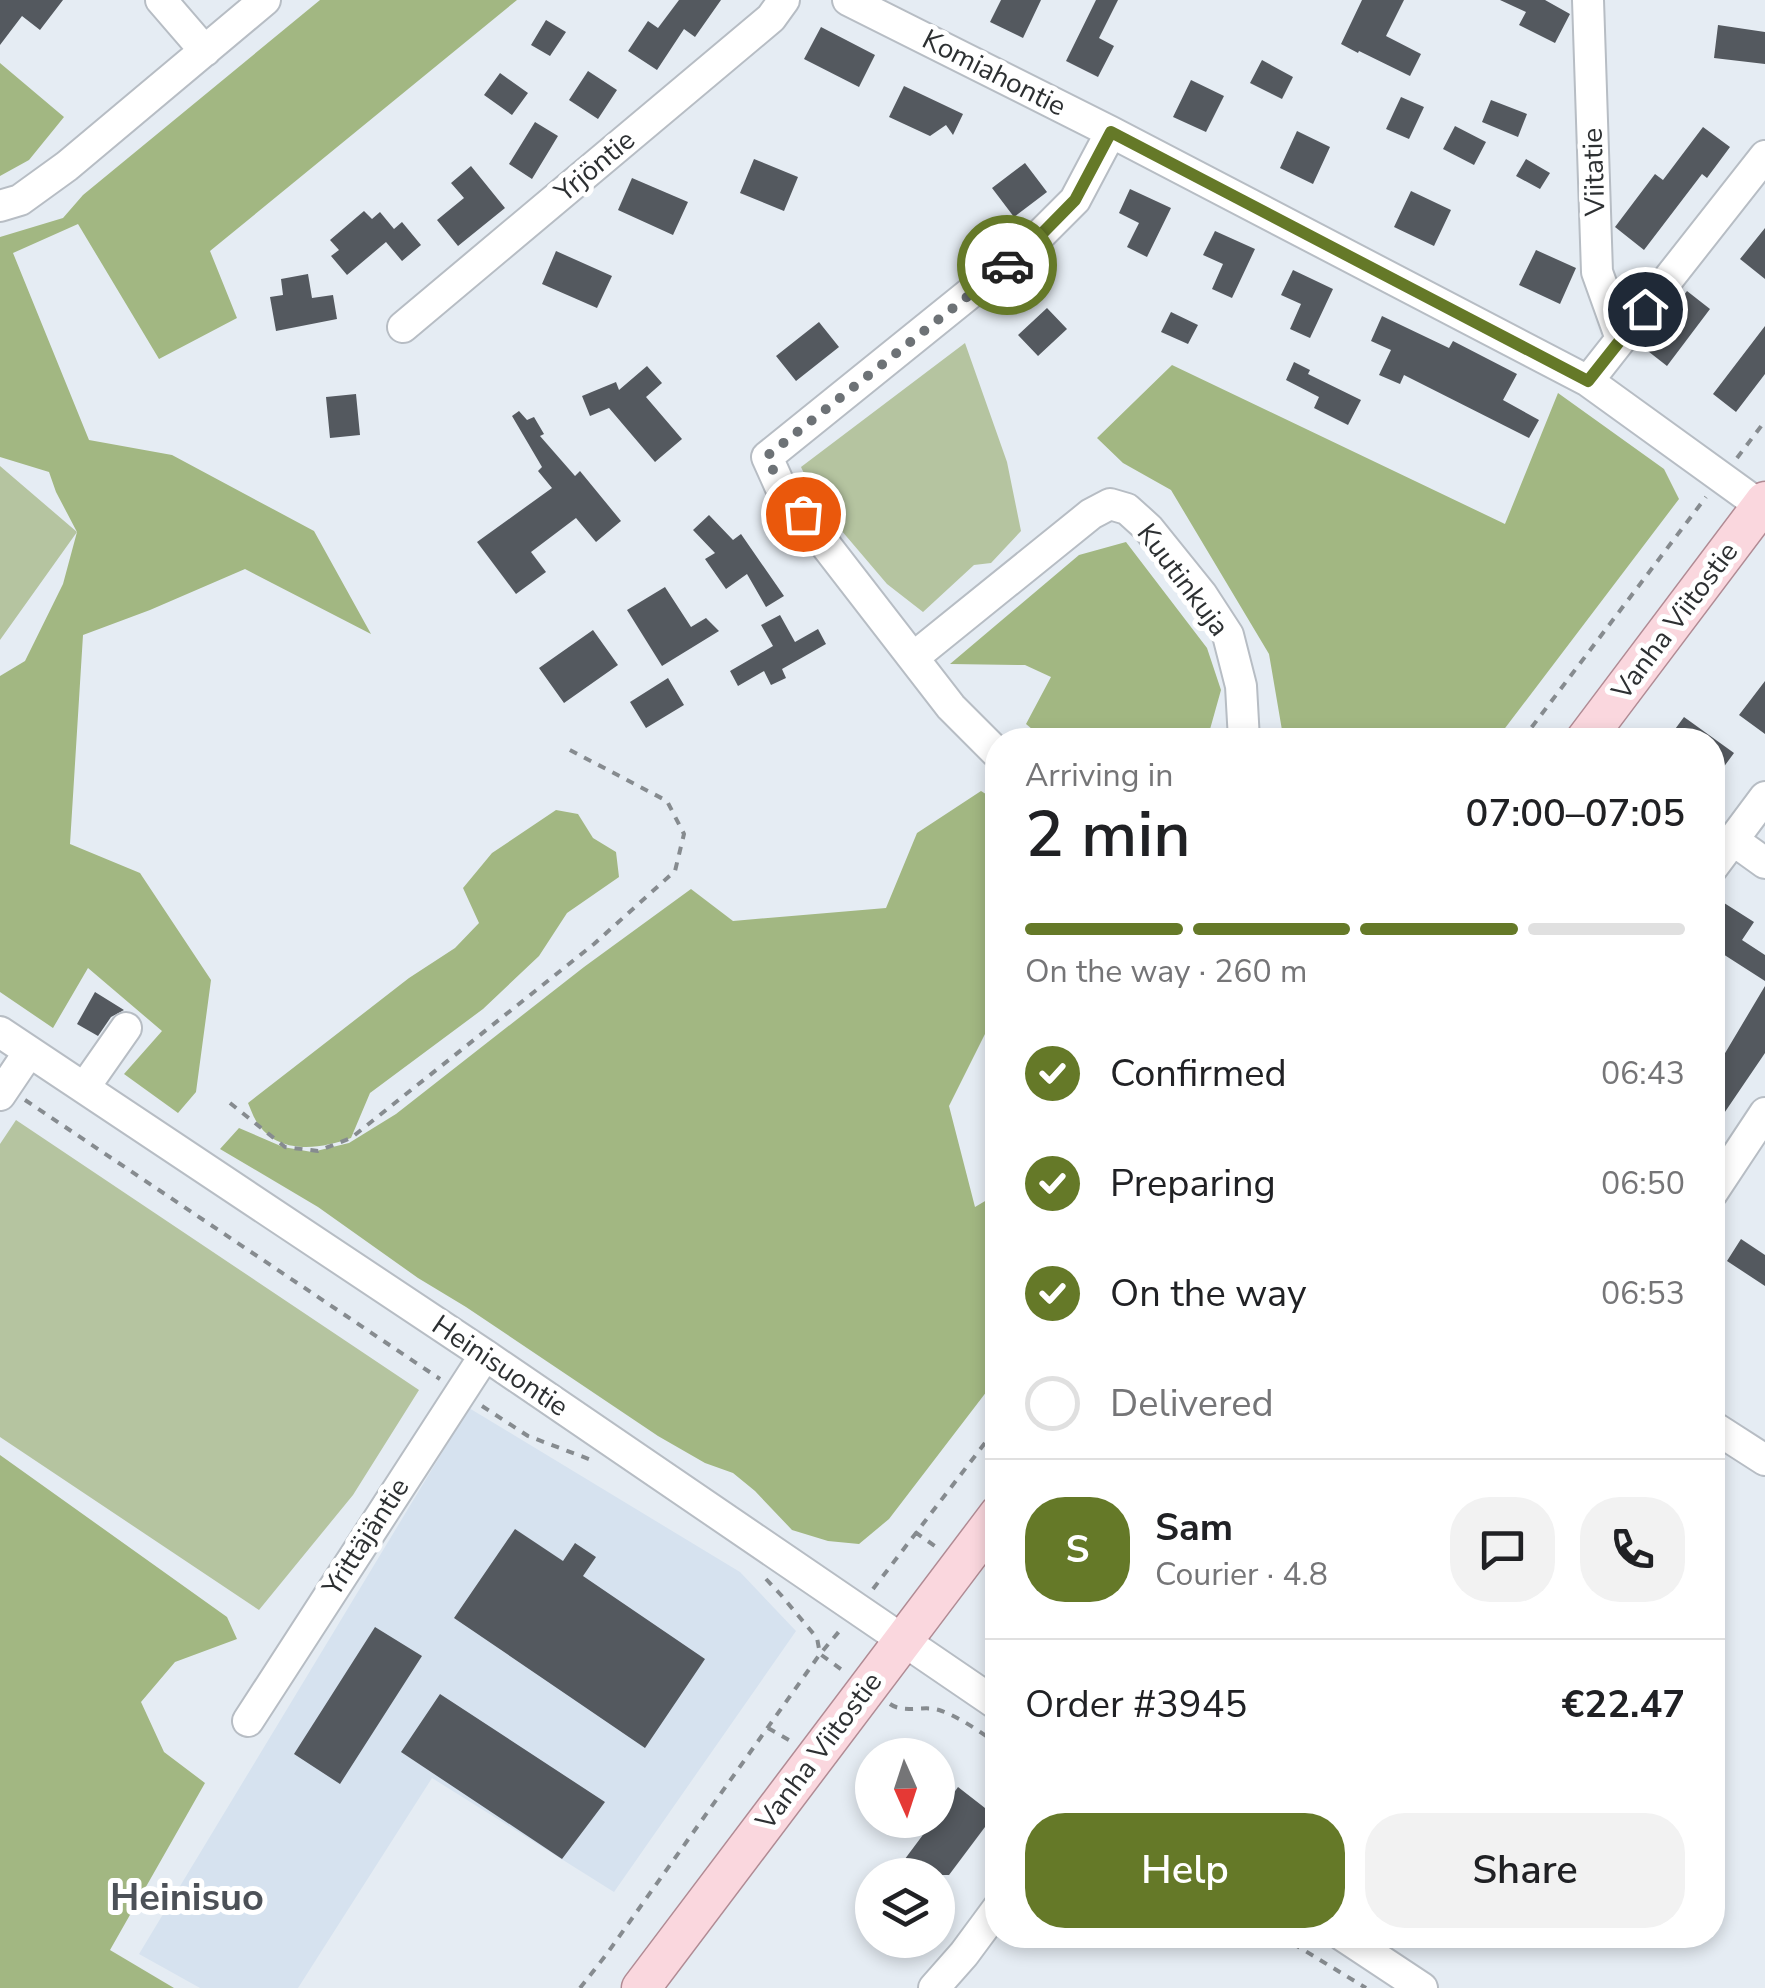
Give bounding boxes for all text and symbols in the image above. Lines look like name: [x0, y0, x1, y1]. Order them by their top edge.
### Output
street label: Komiahontie: [916, 21, 1072, 125]
street label: Yrjöntie: [546, 121, 643, 211]
street label: Viitatie: [1573, 127, 1615, 218]
courier: [957, 215, 1057, 315]
icon: car: [980, 238, 1035, 293]
pin: [1603, 267, 1688, 352]
icon: home: [1618, 282, 1673, 337]
pin: [761, 472, 846, 557]
icon: bag: [776, 487, 831, 542]
street label: Kuutinkuja: [1128, 516, 1238, 644]
street label: Vanha Viitostie: [1603, 534, 1747, 708]
text: Arriving in: [1025, 754, 1173, 797]
text: 07:00–07:05: [1466, 788, 1685, 839]
text: 2 min: [1025, 790, 1191, 879]
text: On the way · 260 m: [1025, 950, 1307, 993]
icon: check: [1025, 1046, 1080, 1101]
text: Confirmed: [1110, 1048, 1287, 1099]
text: 06:43: [1601, 1052, 1685, 1095]
icon: check: [1025, 1156, 1080, 1211]
text: Preparing: [1110, 1158, 1276, 1209]
text: 06:50: [1601, 1162, 1685, 1205]
icon: check: [1025, 1266, 1080, 1321]
text: On the way: [1110, 1268, 1306, 1319]
text: 06:53: [1601, 1272, 1685, 1315]
street label: Heinisuontie: [424, 1306, 576, 1426]
text: Delivered: [1110, 1378, 1274, 1429]
street label: Yrittäjäntie: [313, 1471, 418, 1604]
button: chat: [1450, 1497, 1555, 1602]
button: phone: [1580, 1497, 1685, 1602]
text: Sam: [1155, 1502, 1233, 1553]
text: S: [1066, 1524, 1089, 1575]
text: Courier · 4.8: [1155, 1553, 1328, 1596]
street label: Vanha Viitostie: [747, 1664, 891, 1838]
text: Order #3945: [1025, 1679, 1247, 1730]
text: €22.47: [1562, 1679, 1685, 1730]
north arrow: [855, 1738, 955, 1838]
map controls: [855, 1738, 955, 1958]
button: Help: [1025, 1813, 1345, 1928]
button: Share: [1365, 1813, 1685, 1928]
button: layers: [855, 1858, 955, 1958]
district label: Heinisuo: [110, 1872, 264, 1923]

